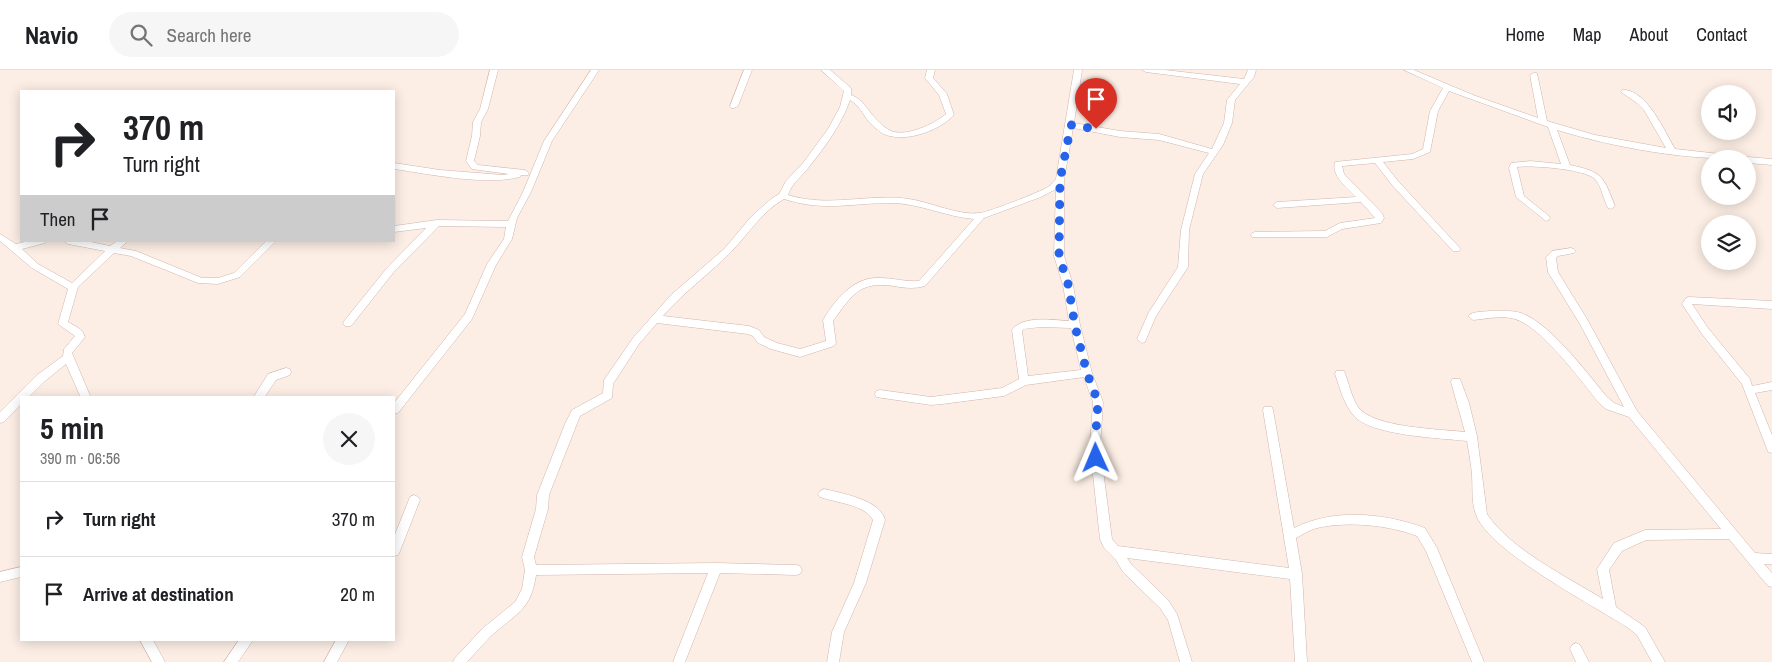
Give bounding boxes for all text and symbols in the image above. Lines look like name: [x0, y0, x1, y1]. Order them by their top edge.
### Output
search box: [109, 12, 459, 57]
text: Navio: [25, 19, 79, 51]
icon: search: [127, 21, 155, 49]
text: Search here: [167, 22, 251, 48]
text: Home: [1505, 22, 1545, 47]
text: Map: [1573, 22, 1602, 47]
text: About: [1630, 22, 1668, 47]
text: Contact: [1696, 22, 1747, 47]
pin: [1075, 78, 1117, 129]
icon: arrive: [1082, 85, 1110, 113]
map controls: [1701, 85, 1756, 270]
button: sound: [1701, 85, 1756, 140]
text: 370 m: [123, 104, 204, 151]
icon: right: [40, 110, 105, 175]
text: Turn right: [123, 149, 200, 179]
button: search: [1701, 150, 1756, 205]
icon: arrive: [86, 205, 114, 233]
text: Then: [40, 206, 76, 232]
button: layers: [1701, 215, 1756, 270]
text: 5 min: [40, 408, 104, 448]
button: close: [323, 413, 375, 465]
position arrow: [1069, 431, 1121, 483]
text: 390 m · 06:56: [40, 447, 120, 469]
icon: right: [40, 505, 68, 533]
text: Turn right: [83, 506, 155, 532]
text: 370 m: [332, 506, 375, 532]
icon: arrive: [40, 580, 68, 608]
text: Arrive at destination: [83, 581, 234, 607]
text: 20 m: [340, 581, 375, 607]

